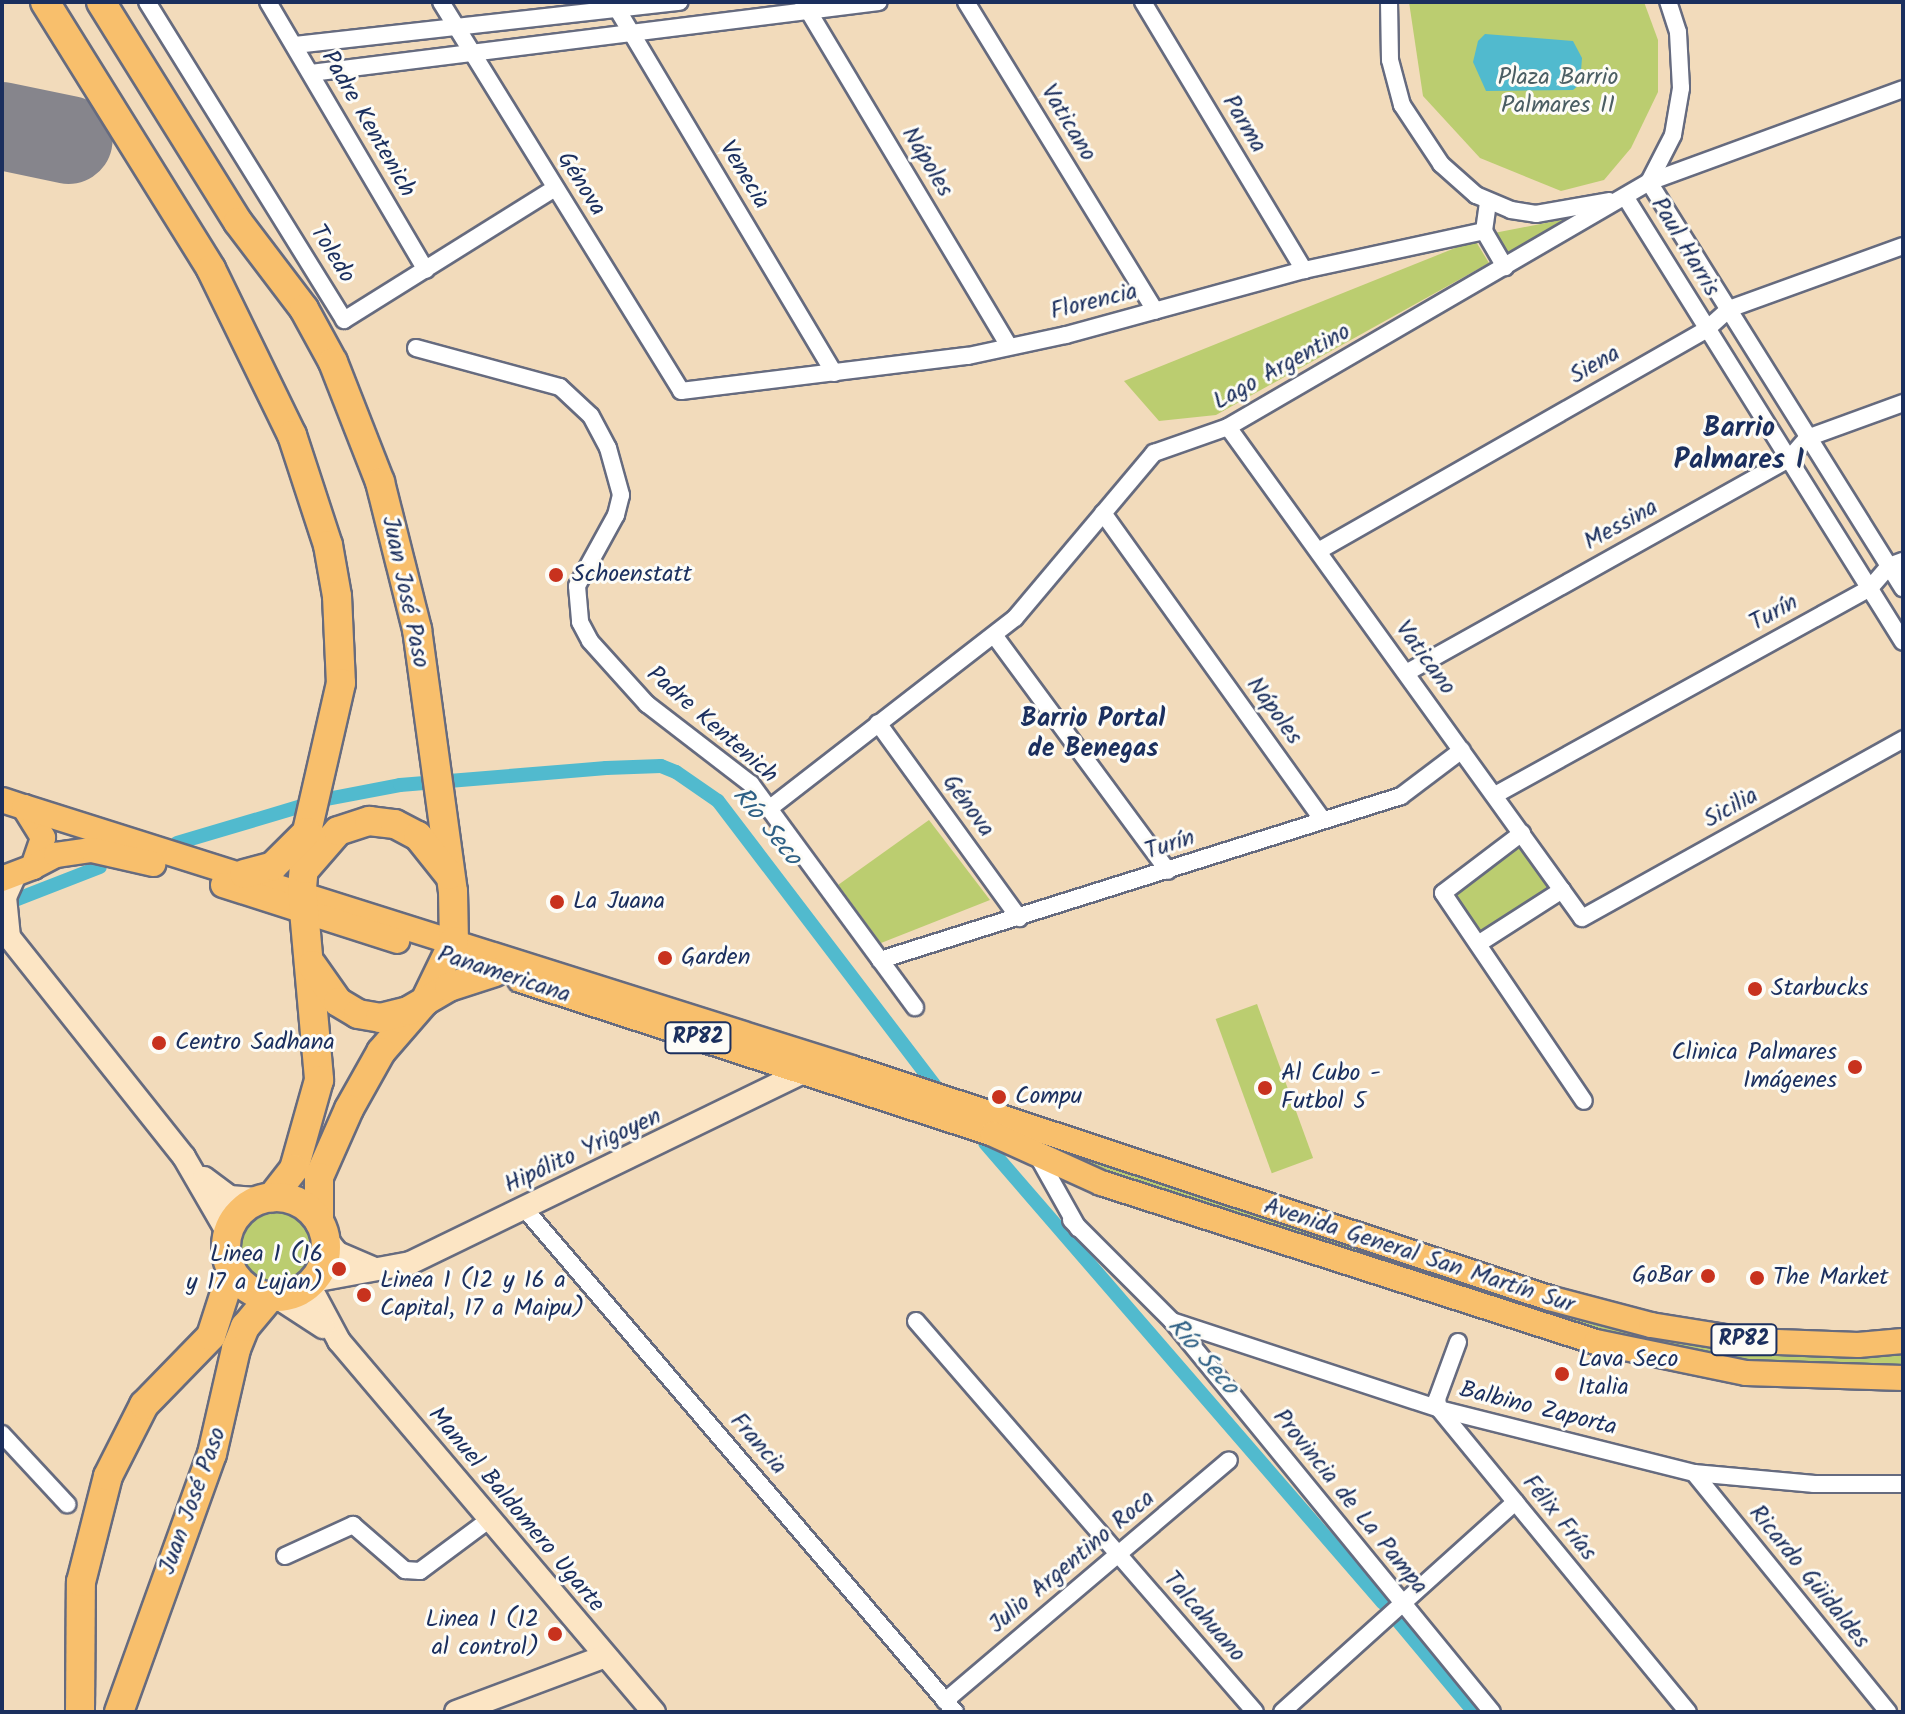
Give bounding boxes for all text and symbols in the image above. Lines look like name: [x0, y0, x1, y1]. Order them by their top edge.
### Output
street label: Padre Kentenich: [314, 46, 422, 202]
park label: Plaza Barrio Palmares II: [1498, 64, 1618, 120]
street label: Vaticano: [1034, 79, 1102, 167]
street label: Parma: [1216, 90, 1272, 158]
street label: Nápoles: [895, 122, 959, 202]
street label: Venecia: [712, 136, 776, 214]
street label: Génova: [550, 147, 612, 221]
street label: Paul Harris: [1644, 192, 1726, 302]
street label: Toledo: [303, 220, 361, 288]
street label: Florencia: [1048, 277, 1140, 327]
street label: Lago Argentino: [1208, 317, 1356, 417]
street label: Siena: [1565, 339, 1625, 391]
district label: Barrio Palmares I: [1674, 412, 1804, 478]
street label: Messina: [1579, 493, 1663, 557]
street label: Juan José Paso: [375, 514, 435, 670]
place label: Schoenstatt: [572, 561, 692, 589]
marker: Schoenstatt: [547, 566, 565, 584]
street label: Turín: [1745, 588, 1803, 638]
street label: Vaticano: [1388, 615, 1462, 701]
street label: Padre Kentenich: [640, 660, 784, 790]
street label: Nápoles: [1240, 671, 1308, 751]
district label: Barrio Portal de Benegas: [1021, 704, 1165, 766]
street label: Génova: [936, 769, 1000, 843]
water label: Río Seco: [725, 781, 807, 873]
street label: Sicilia: [1699, 781, 1763, 835]
street label: Turín: [1141, 823, 1199, 867]
place label: La Juana: [573, 888, 665, 916]
marker: La Juana: [548, 893, 566, 911]
street label: Panamericana: [434, 940, 574, 1010]
place label: Garden: [681, 944, 750, 972]
marker: Garden: [656, 949, 674, 967]
place label: Starbucks: [1771, 975, 1869, 1003]
marker: Starbucks: [1746, 980, 1764, 998]
road number: RP82: [664, 1020, 732, 1056]
place label: Centro Sadhana: [175, 1029, 335, 1057]
marker: Centro Sadhana: [150, 1034, 168, 1052]
place label: Clinica Palmares Imágenes: [1671, 1039, 1837, 1095]
marker: Clinica Palmares Imágenes: [1844, 1056, 1866, 1078]
place label: Al Cubo - Futbol 5: [1281, 1060, 1381, 1116]
marker: Al Cubo - Futbol 5: [1256, 1079, 1274, 1097]
place label: Compu: [1015, 1083, 1082, 1111]
marker: Compu: [990, 1088, 1008, 1106]
street label: Hipólito Yrigoyen: [500, 1102, 666, 1200]
street label: Avenida General San Martín Sur: [1260, 1192, 1578, 1320]
place label: Linea 1 (16 y 17 a Lujan): [186, 1241, 323, 1297]
marker: Linea 1 (16 y 17 a Lujan): [330, 1260, 348, 1278]
place label: GoBar: [1632, 1262, 1692, 1290]
place label: The Market: [1773, 1264, 1889, 1292]
place label: Linea 1 (12 y 16 a Capital, 17 a Maipu): [380, 1267, 584, 1323]
marker: GoBar: [1699, 1267, 1717, 1285]
marker: The Market: [1748, 1269, 1766, 1287]
marker: Linea 1 (12 y 16 a Capital, 17 a Maipu): [355, 1286, 373, 1304]
water label: Río Seco: [1160, 1312, 1244, 1402]
road number: RP82: [1710, 1322, 1778, 1358]
place label: Lava Seco Italia: [1578, 1346, 1678, 1402]
marker: Lava Seco Italia: [1553, 1365, 1571, 1383]
street label: Balbino Zaporta: [1456, 1376, 1620, 1442]
street label: Manuel Baldomero Ugarte: [422, 1401, 610, 1619]
street label: Provincia de La Pampa: [1266, 1403, 1434, 1601]
street label: Francia: [723, 1407, 793, 1481]
street label: Juan José Paso: [153, 1424, 233, 1578]
street label: Félix Frías: [1516, 1469, 1602, 1567]
street label: Julio Argentino Roca: [983, 1484, 1161, 1640]
street label: Ricardo Güidaldes: [1742, 1500, 1876, 1654]
street label: Talcahuano: [1157, 1566, 1251, 1668]
place label: Linea 1 (12 al control): [425, 1606, 539, 1662]
marker: Linea 1 (12 al control): [546, 1625, 564, 1643]

